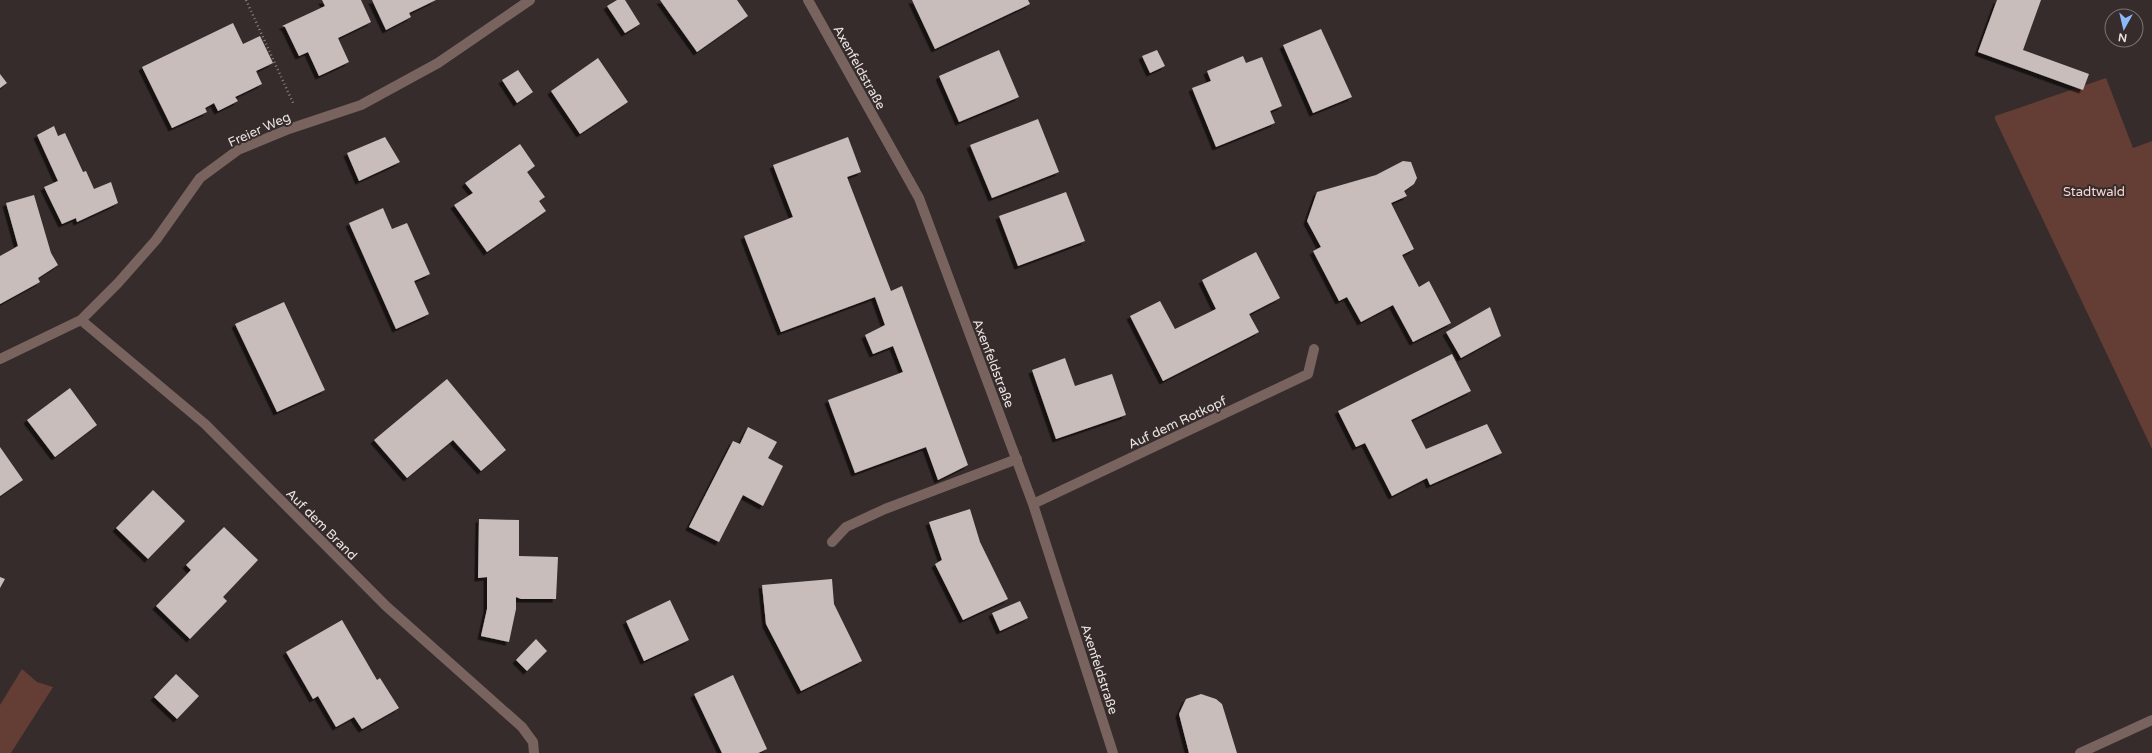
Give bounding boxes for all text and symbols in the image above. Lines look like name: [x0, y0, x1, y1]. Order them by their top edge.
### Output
north arrow: [2104, 8, 2144, 48]
street label: Axenfeldstraße: [829, 23, 889, 112]
text: N: [2117, 30, 2128, 44]
street label: Freier Weg: [226, 109, 293, 151]
park label: Stadtwald: [2063, 184, 2125, 200]
street label: Axenfeldstraße: [969, 317, 1017, 410]
street label: Auf dem Rotkopf: [1126, 393, 1229, 453]
street label: Auf dem Brand: [282, 486, 360, 564]
street label: Axenfeldstraße: [1077, 622, 1121, 716]

